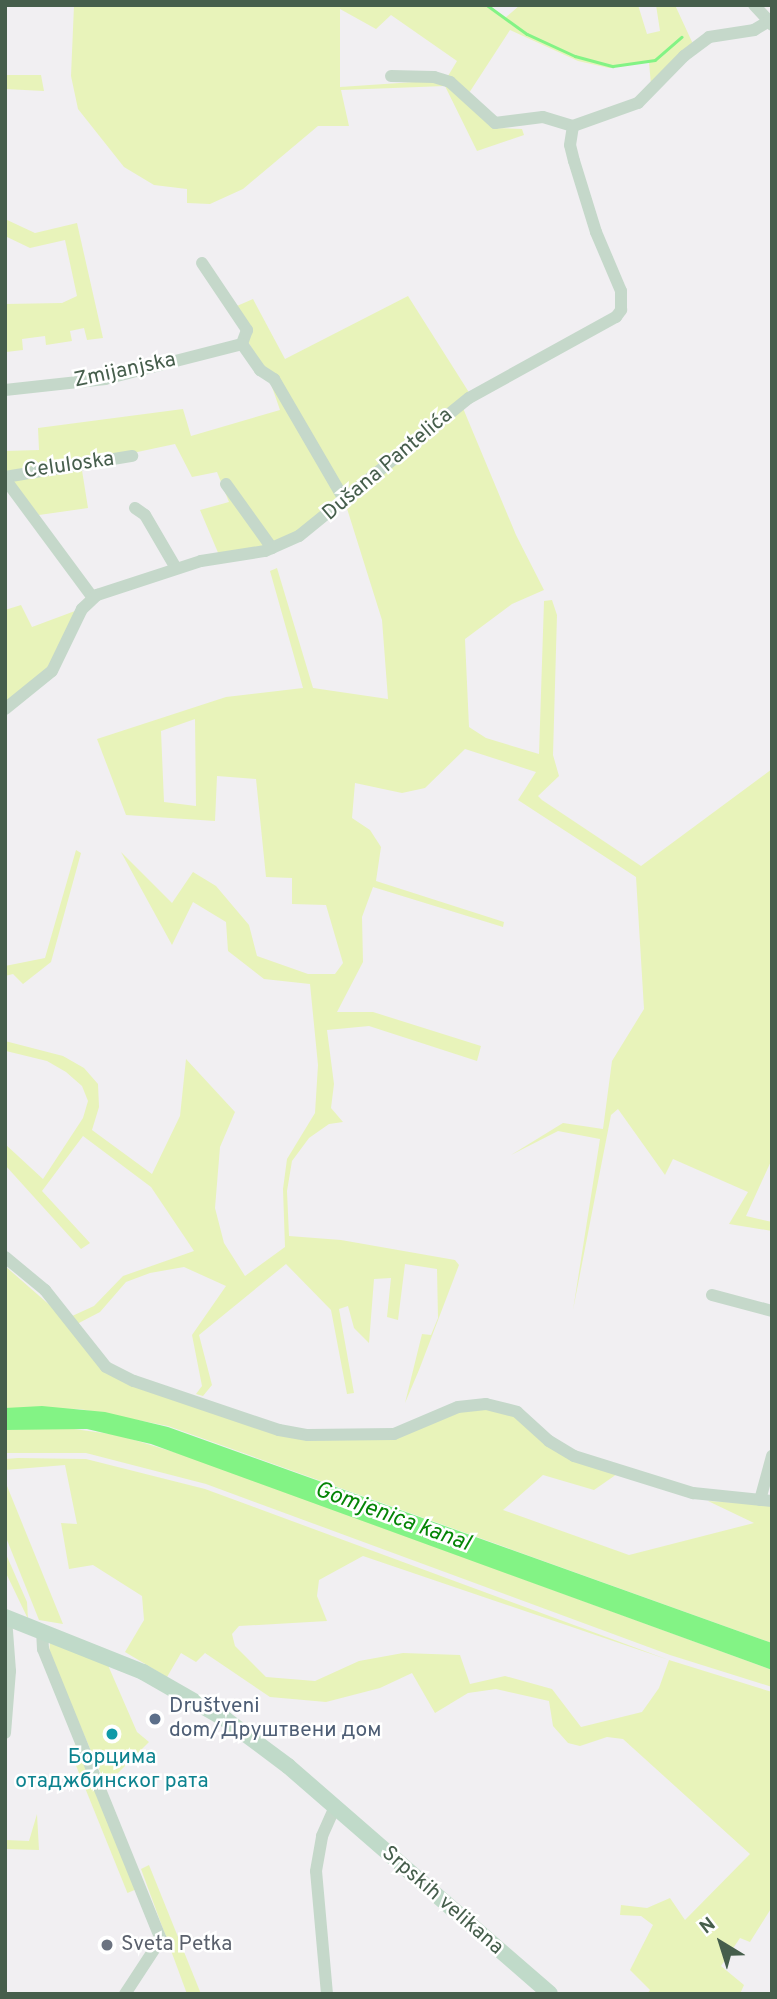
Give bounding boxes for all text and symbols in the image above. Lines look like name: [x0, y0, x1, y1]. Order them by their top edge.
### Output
street label: Zmijanjska: [72, 348, 178, 394]
street label: Dušana Pantelića: [318, 403, 458, 527]
street label: Celuloska: [22, 447, 116, 485]
water label: Gomjenica kanal: [310, 1477, 474, 1559]
place label: Društveni dom/Друштвени дом: [169, 1694, 381, 1744]
marker: Društveni dom/Друштвени дом: [147, 1711, 163, 1727]
marker: Борцима отаджбинског рата: [104, 1726, 120, 1742]
place label: Борцима отаджбинског рата: [15, 1745, 209, 1795]
street label: Srpskih velikana: [376, 1841, 508, 1961]
north arrow: [686, 1908, 756, 1978]
text: N: [695, 1913, 721, 1940]
place label: Sveta Petka: [121, 1932, 232, 1958]
marker: Sveta Petka: [99, 1937, 115, 1953]

